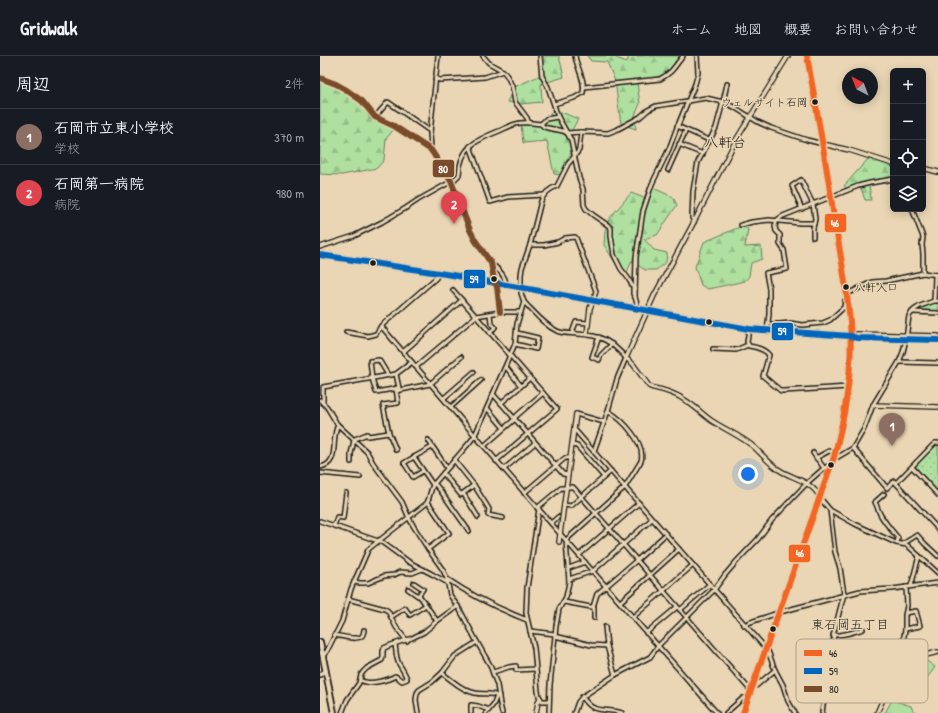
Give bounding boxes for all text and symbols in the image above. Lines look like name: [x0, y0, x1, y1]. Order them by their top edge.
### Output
text: Gridwalk: [20, 15, 77, 41]
text: ホーム: [671, 19, 712, 38]
text: 地図: [734, 19, 762, 38]
text: 概要: [784, 19, 812, 38]
text: お問い合わせ: [834, 19, 918, 38]
north arrow: [842, 68, 878, 104]
map controls: [890, 68, 926, 212]
button: +: [890, 68, 926, 104]
text: 周辺: [16, 72, 50, 95]
text: 2件: [285, 74, 304, 92]
place label: ウェルサイト石岡: [721, 95, 808, 109]
marker: ウェルサイト石岡: [810, 97, 820, 107]
button: −: [890, 104, 926, 140]
text: 石岡市立東小学校: [54, 117, 174, 138]
text: 1: [27, 128, 31, 146]
text: 370 m: [274, 128, 304, 146]
district label: 八軒台: [704, 132, 746, 151]
text: 学校: [54, 139, 80, 157]
button: locate: [890, 140, 926, 176]
line badge: 80: [432, 159, 455, 178]
text: 80: [438, 162, 448, 176]
text: 石岡第一病院: [54, 173, 144, 194]
button: layers: [890, 176, 926, 212]
text: 2: [26, 184, 32, 202]
text: 980 m: [276, 184, 304, 202]
pin: 2: [441, 191, 467, 224]
text: 病院: [54, 195, 80, 213]
line badge: 46: [824, 213, 847, 233]
text: 46: [831, 216, 840, 230]
unlabelled marker: [368, 258, 378, 268]
line badge: 59: [463, 269, 486, 289]
text: 59: [470, 272, 478, 286]
unlabelled marker: [489, 274, 499, 284]
place label: 八軒入口: [854, 280, 898, 294]
marker: 八軒入口: [841, 282, 851, 292]
unlabelled marker: [704, 317, 714, 327]
line badge: 59: [771, 322, 794, 341]
text: 59: [778, 324, 786, 338]
pin: 1: [879, 413, 905, 446]
unlabelled marker: [826, 460, 836, 470]
your location: [738, 464, 758, 484]
line badge: 46: [788, 544, 811, 563]
text: 46: [796, 546, 805, 560]
district label: 東石岡五丁目: [811, 615, 889, 633]
unlabelled marker: [768, 624, 778, 634]
legend: [796, 639, 928, 703]
text: 46: [829, 646, 838, 660]
text: 59: [829, 664, 838, 678]
text: 80: [829, 682, 839, 696]

